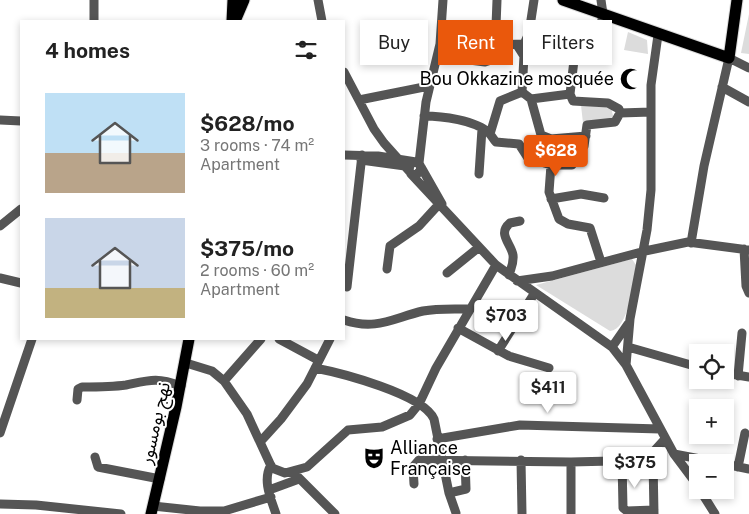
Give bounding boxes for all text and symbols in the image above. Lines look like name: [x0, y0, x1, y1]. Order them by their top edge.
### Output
chip: Buy: [360, 20, 428, 65]
chip: Rent: [438, 20, 513, 65]
chip: Filters: [523, 20, 612, 65]
icon: filters: [292, 36, 320, 64]
text: 4 homes: [45, 38, 130, 63]
mosque icon: Bou Okkazine mosquée: [618, 66, 644, 92]
place label: Bou Okkazine mosquée: [419, 68, 614, 89]
text: $628/mo: [200, 111, 294, 136]
icon: home: [85, 113, 145, 173]
pin: $628: [526, 134, 586, 177]
text: 3 rooms · 74 m²: [200, 136, 314, 155]
text: $628: [535, 141, 577, 160]
text: Apartment: [200, 155, 280, 174]
text: $375/mo: [200, 236, 294, 261]
icon: home: [85, 238, 145, 298]
text: 2 rooms · 60 m²: [200, 261, 314, 280]
text: Apartment: [200, 280, 280, 299]
pin: $703: [476, 300, 536, 342]
text: $703: [485, 306, 527, 325]
map controls: [689, 344, 734, 499]
button: locate: [689, 344, 734, 389]
pin: $411: [518, 372, 578, 414]
text: $411: [530, 378, 566, 397]
street label: نهج بومسور: [135, 380, 177, 467]
button: +: [689, 399, 734, 444]
place label: Alliance Française: [390, 437, 471, 479]
theatre icon: Alliance Française: [361, 445, 387, 471]
pin: $375: [605, 446, 665, 489]
text: $375: [614, 453, 656, 472]
button: −: [689, 454, 734, 499]

